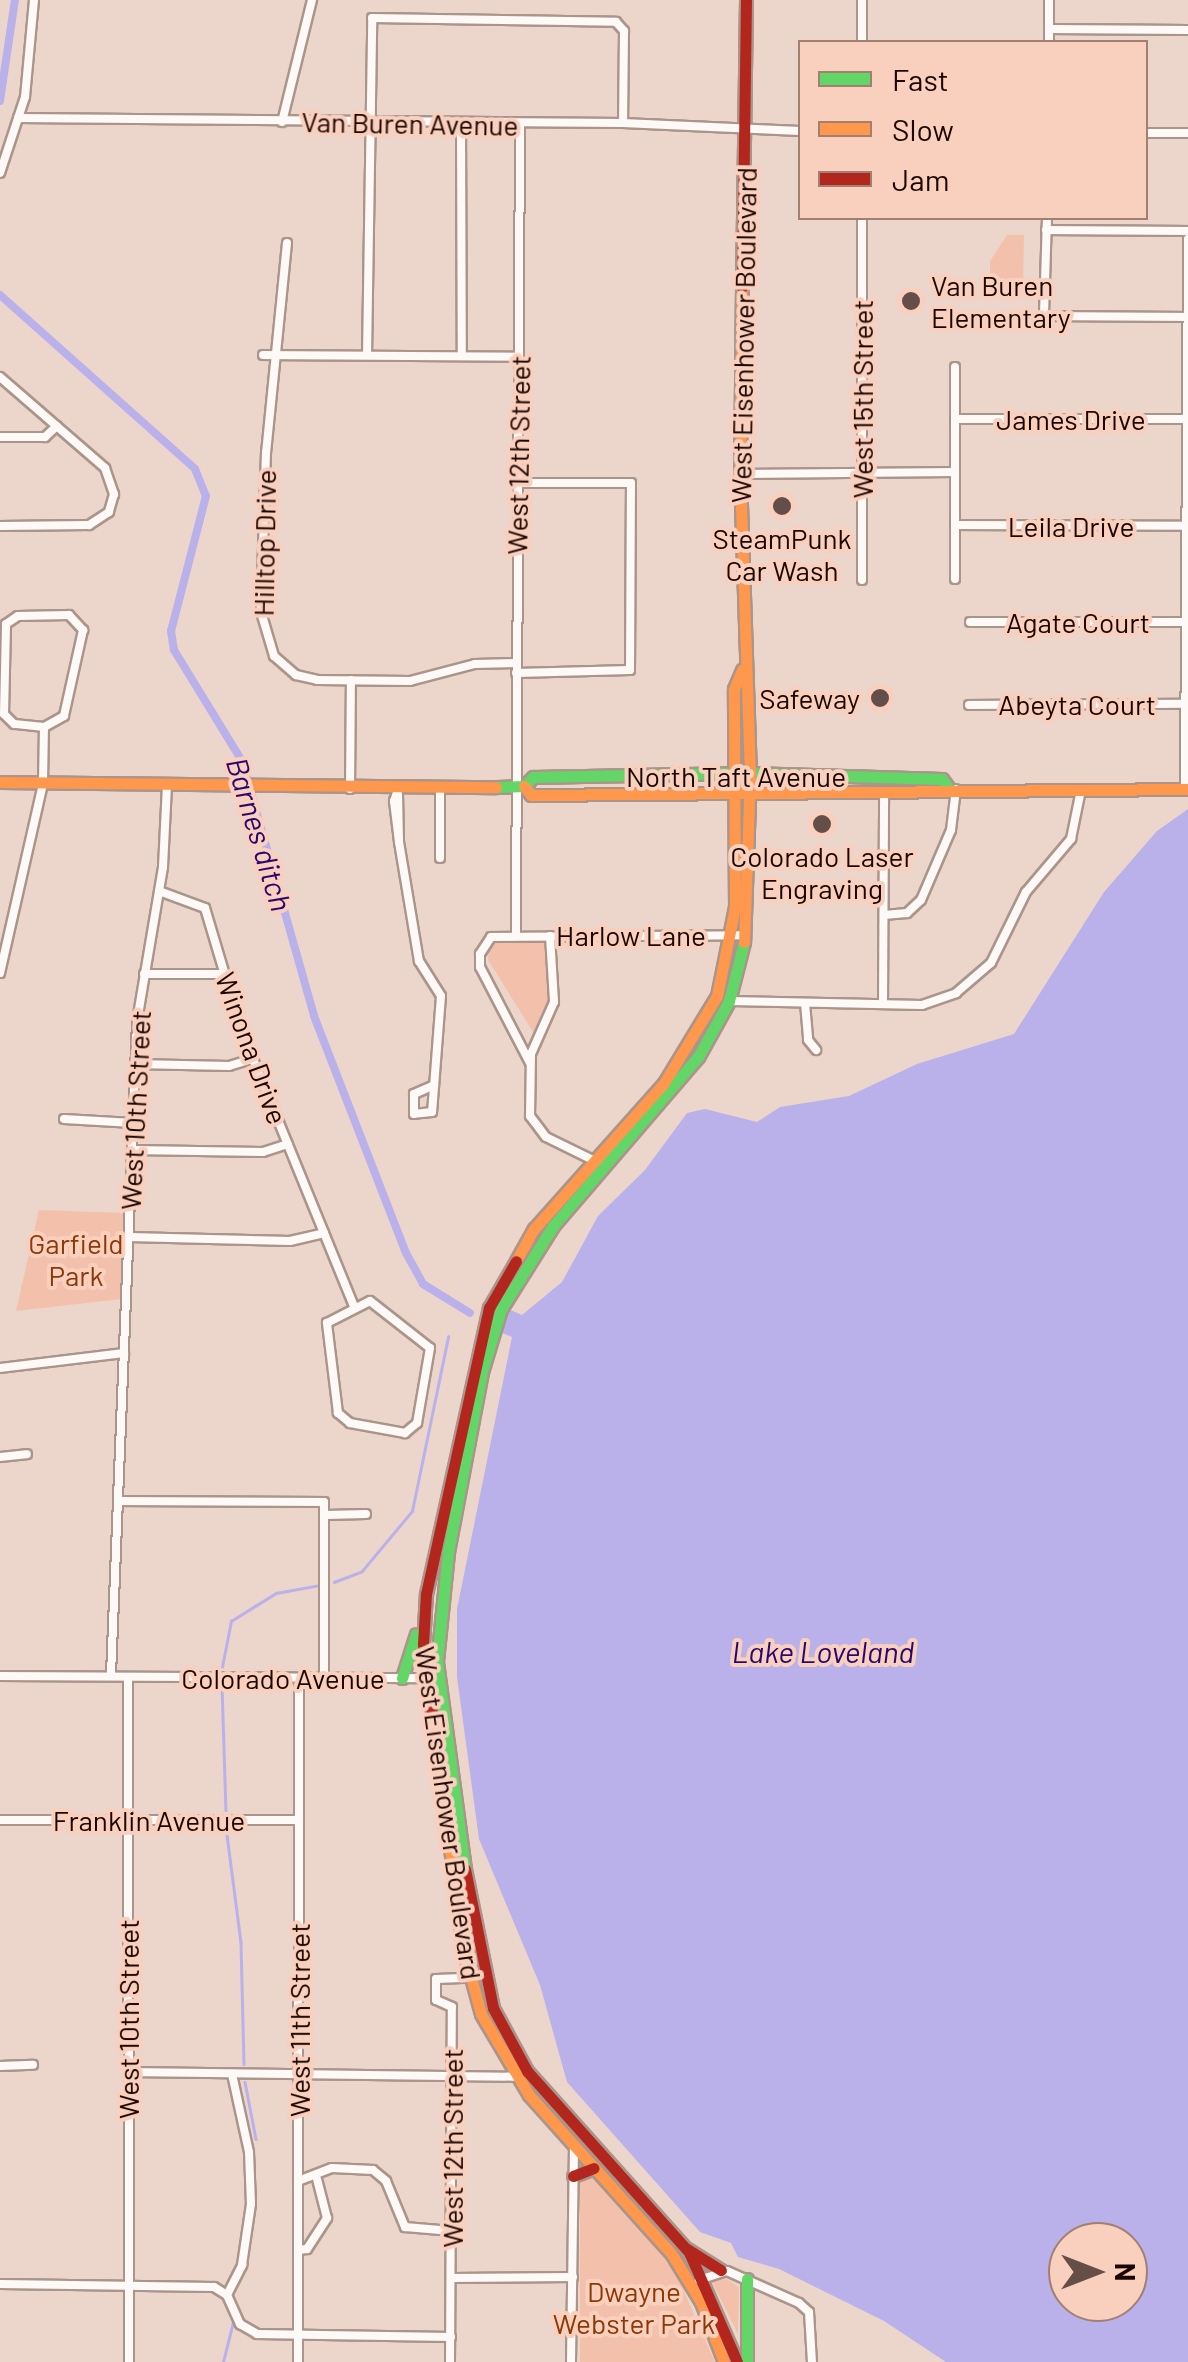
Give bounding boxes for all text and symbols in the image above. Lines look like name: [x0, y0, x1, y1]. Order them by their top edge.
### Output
legend: [798, 40, 1148, 220]
text: Fast: [892, 61, 949, 97]
street label: Van Buren Avenue: [301, 104, 519, 142]
text: Slow: [892, 111, 954, 147]
text: Jam: [892, 161, 949, 197]
street label: West Eisenhower Boulevard: [723, 167, 763, 503]
place label: Van Buren Elementary: [931, 268, 1071, 334]
marker: Van Buren Elementary: [900, 290, 922, 312]
street label: West 15th Street: [845, 300, 879, 498]
street label: West 12th Street: [499, 355, 537, 555]
street label: James Drive: [996, 402, 1146, 436]
street label: Hilltop Drive: [246, 469, 282, 617]
marker: SteamPunk Car Wash: [771, 495, 793, 517]
street label: Leila Drive: [1008, 509, 1134, 543]
place label: SteamPunk Car Wash: [712, 521, 852, 587]
street label: Agate Court: [1006, 605, 1150, 639]
place label: Safeway: [759, 681, 860, 715]
marker: Safeway: [869, 687, 891, 709]
street label: Abeyta Court: [998, 687, 1156, 721]
water label: Barnes ditch: [220, 753, 300, 915]
street label: North Taft Avenue: [626, 759, 846, 793]
marker: Colorado Laser Engraving: [811, 813, 833, 835]
place label: Colorado Laser Engraving: [730, 839, 914, 905]
street label: Harlow Lane: [556, 918, 706, 952]
street label: Winona Drive: [209, 967, 295, 1129]
street label: West 10th Street: [113, 1009, 157, 1211]
park label: Garfield Park: [28, 1226, 124, 1292]
water label: Lake Loveland: [732, 1633, 914, 1669]
street label: West Eisenhower Boulevard: [409, 1644, 489, 1982]
street label: Colorado Avenue: [181, 1661, 385, 1695]
street label: Franklin Avenue: [53, 1803, 245, 1837]
street label: West 10th Street: [111, 1919, 145, 2119]
street label: West 11th Street: [282, 1923, 316, 2117]
street label: West 12th Street: [435, 2048, 469, 2248]
north arrow: [1048, 2222, 1148, 2322]
text: N: [1109, 2263, 1143, 2281]
park label: Dwayne Webster Park: [553, 2274, 715, 2340]

